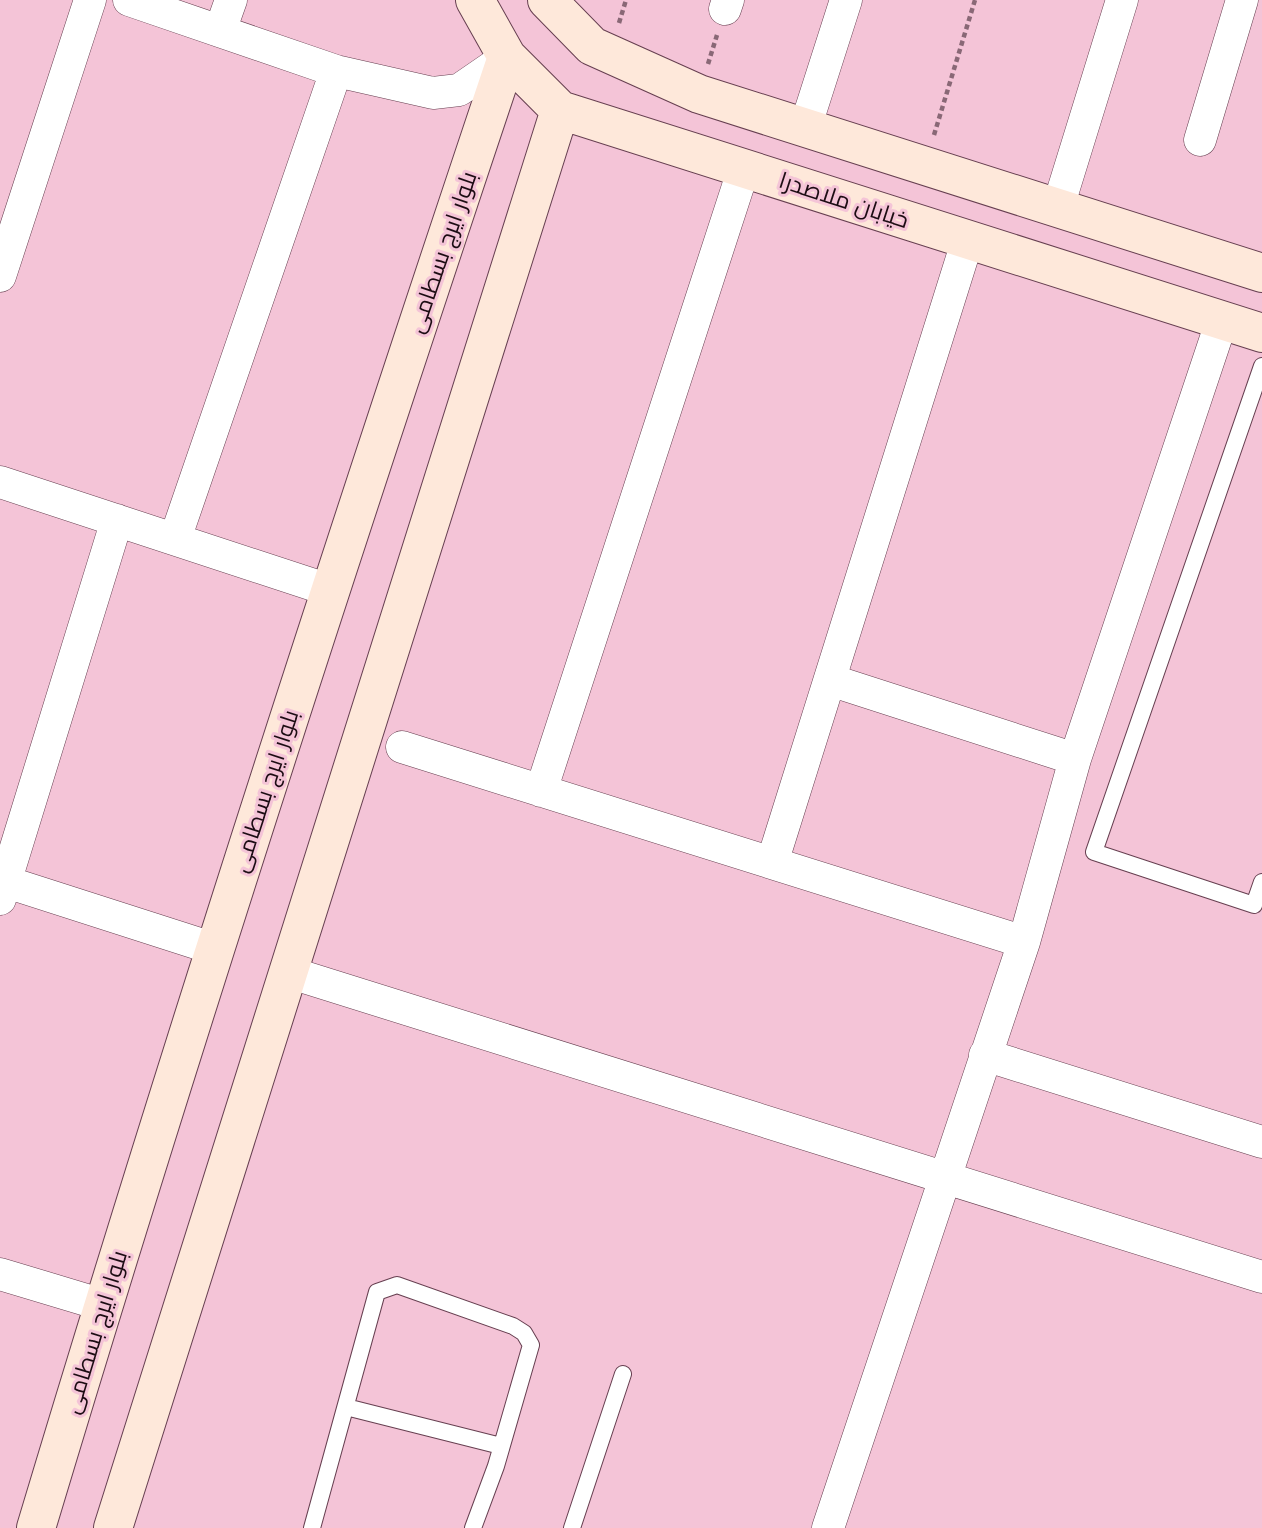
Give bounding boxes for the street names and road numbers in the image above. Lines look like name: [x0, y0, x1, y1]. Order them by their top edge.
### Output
street label: خیابان ملاصدرا: [776, 166, 912, 234]
street label: بلوار ایرج بسطامی: [401, 167, 485, 337]
street label: بلوار ایرج بسطامی: [226, 706, 306, 876]
street label: بلوار ایرج بسطامی: [57, 1247, 135, 1418]

